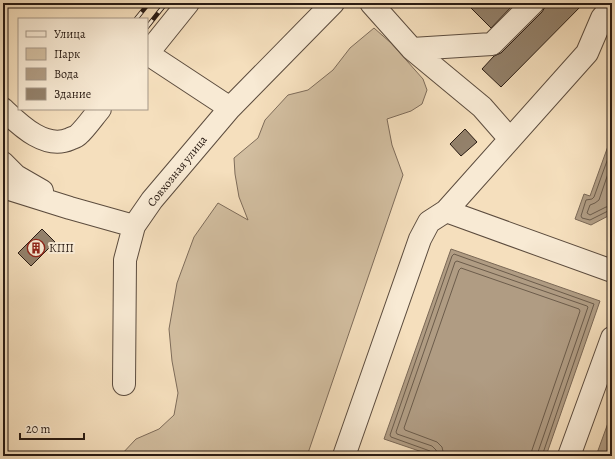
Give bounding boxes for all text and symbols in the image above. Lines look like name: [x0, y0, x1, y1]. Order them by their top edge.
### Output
legend: [18, 18, 148, 110]
text: Улица: [54, 26, 86, 42]
text: Парк: [54, 46, 80, 62]
text: Вода: [54, 66, 79, 82]
text: Здание: [54, 86, 91, 102]
street label: Совхозная улица: [143, 132, 211, 210]
building icon: КПП: [26, 238, 46, 258]
place label: КПП: [49, 240, 74, 256]
scale bar: [20, 415, 84, 441]
text: 20 m: [26, 421, 50, 437]

